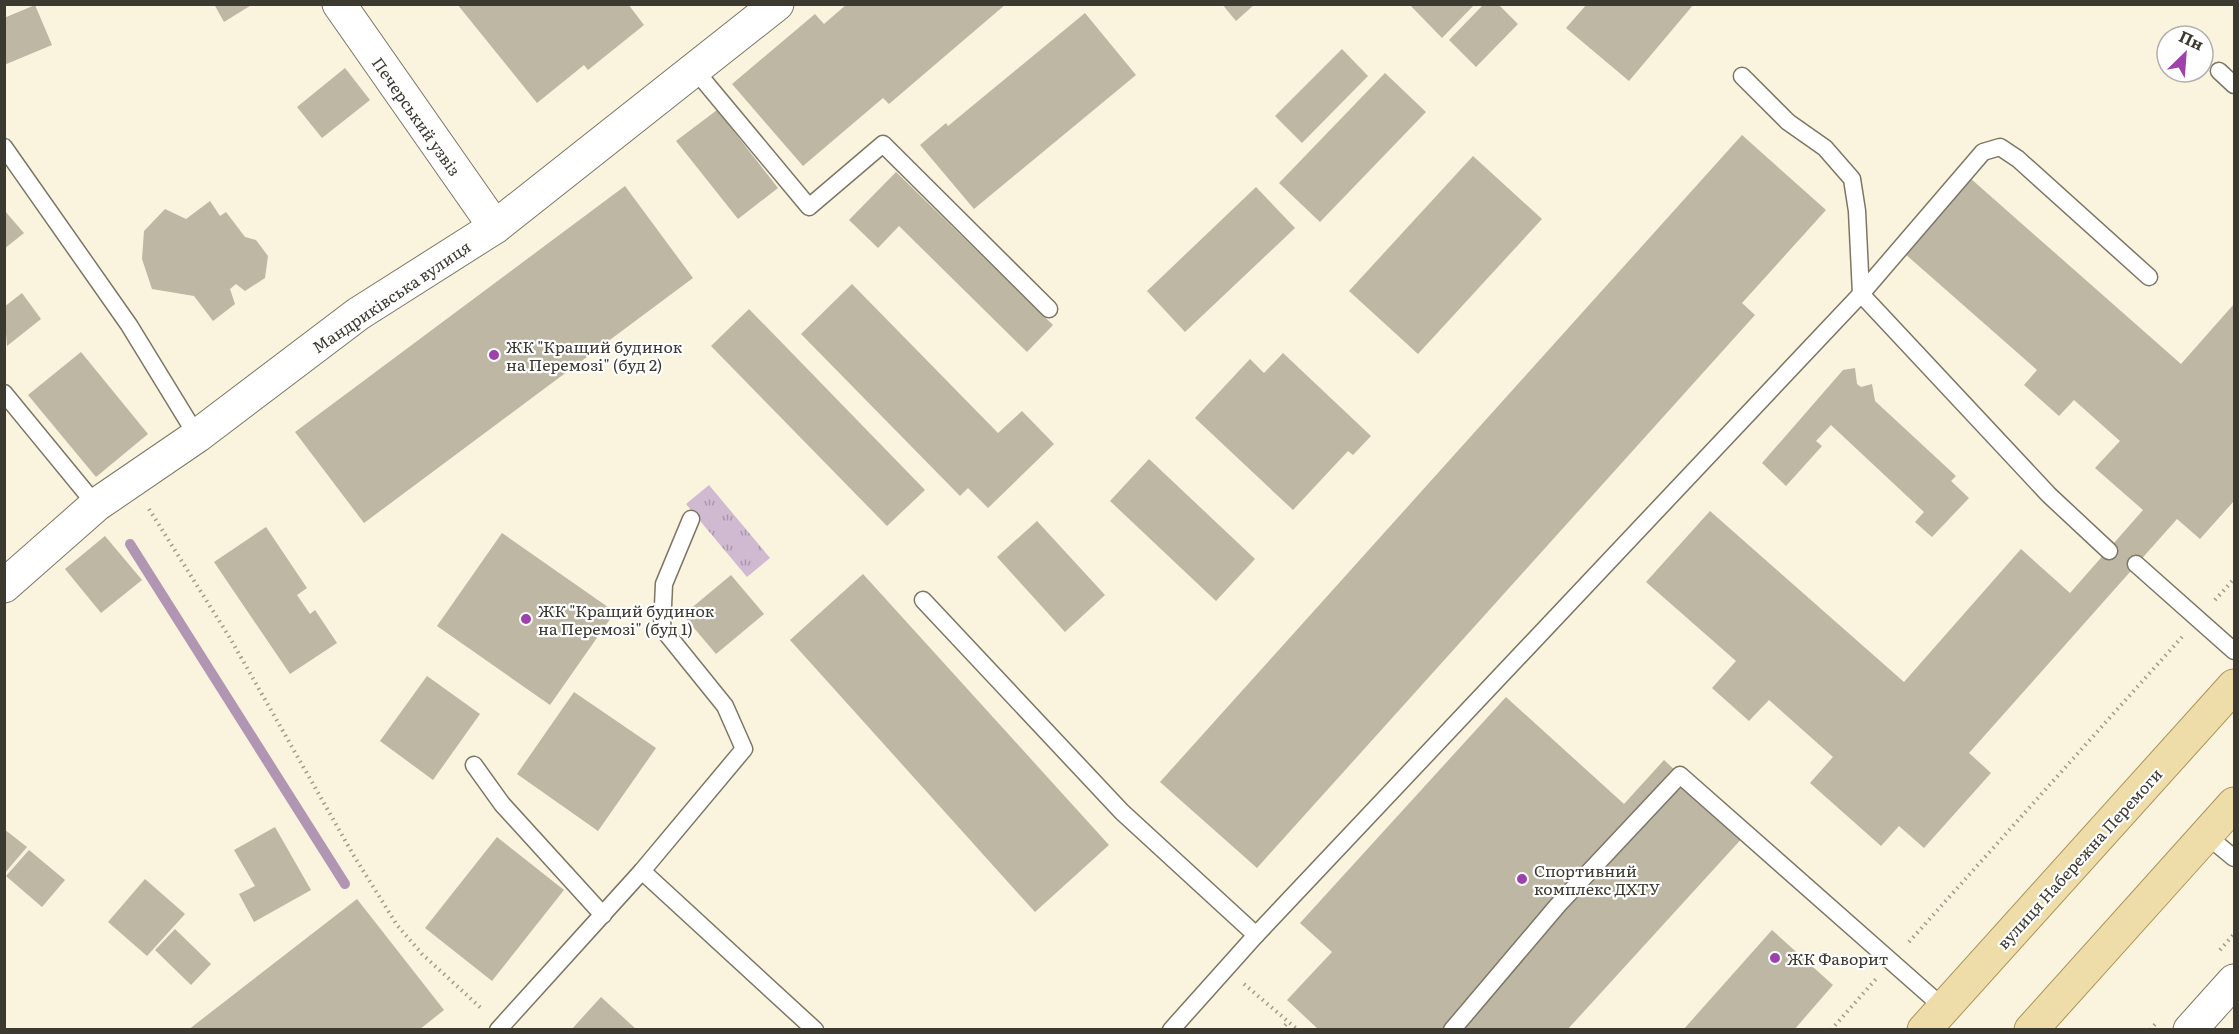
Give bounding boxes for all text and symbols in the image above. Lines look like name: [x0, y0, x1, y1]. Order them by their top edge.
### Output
text: Пн: [2175, 23, 2208, 56]
north arrow: [2155, 24, 2215, 84]
street label: Печерський узвіз: [367, 52, 467, 180]
street label: Мандриківська вулиця: [307, 234, 475, 358]
place label: ЖК "Кращий будинок на Перемозі" (буд 2): [506, 334, 683, 376]
marker: ЖК "Кращий будинок на Перемозі" (буд 2): [487, 348, 501, 362]
place label: ЖК "Кращий будинок на Перемозі" (буд 1): [538, 598, 715, 640]
marker: ЖК "Кращий будинок на Перемозі" (буд 1): [519, 612, 533, 626]
street label: вулиця Набережна Перемоги: [1991, 762, 2167, 954]
place label: Спортивний комплекс ДХТУ: [1534, 858, 1660, 900]
marker: Спортивний комплекс ДХТУ: [1515, 872, 1529, 886]
place label: ЖК Фаворит: [1787, 946, 1888, 970]
marker: ЖК Фаворит: [1768, 951, 1782, 965]

